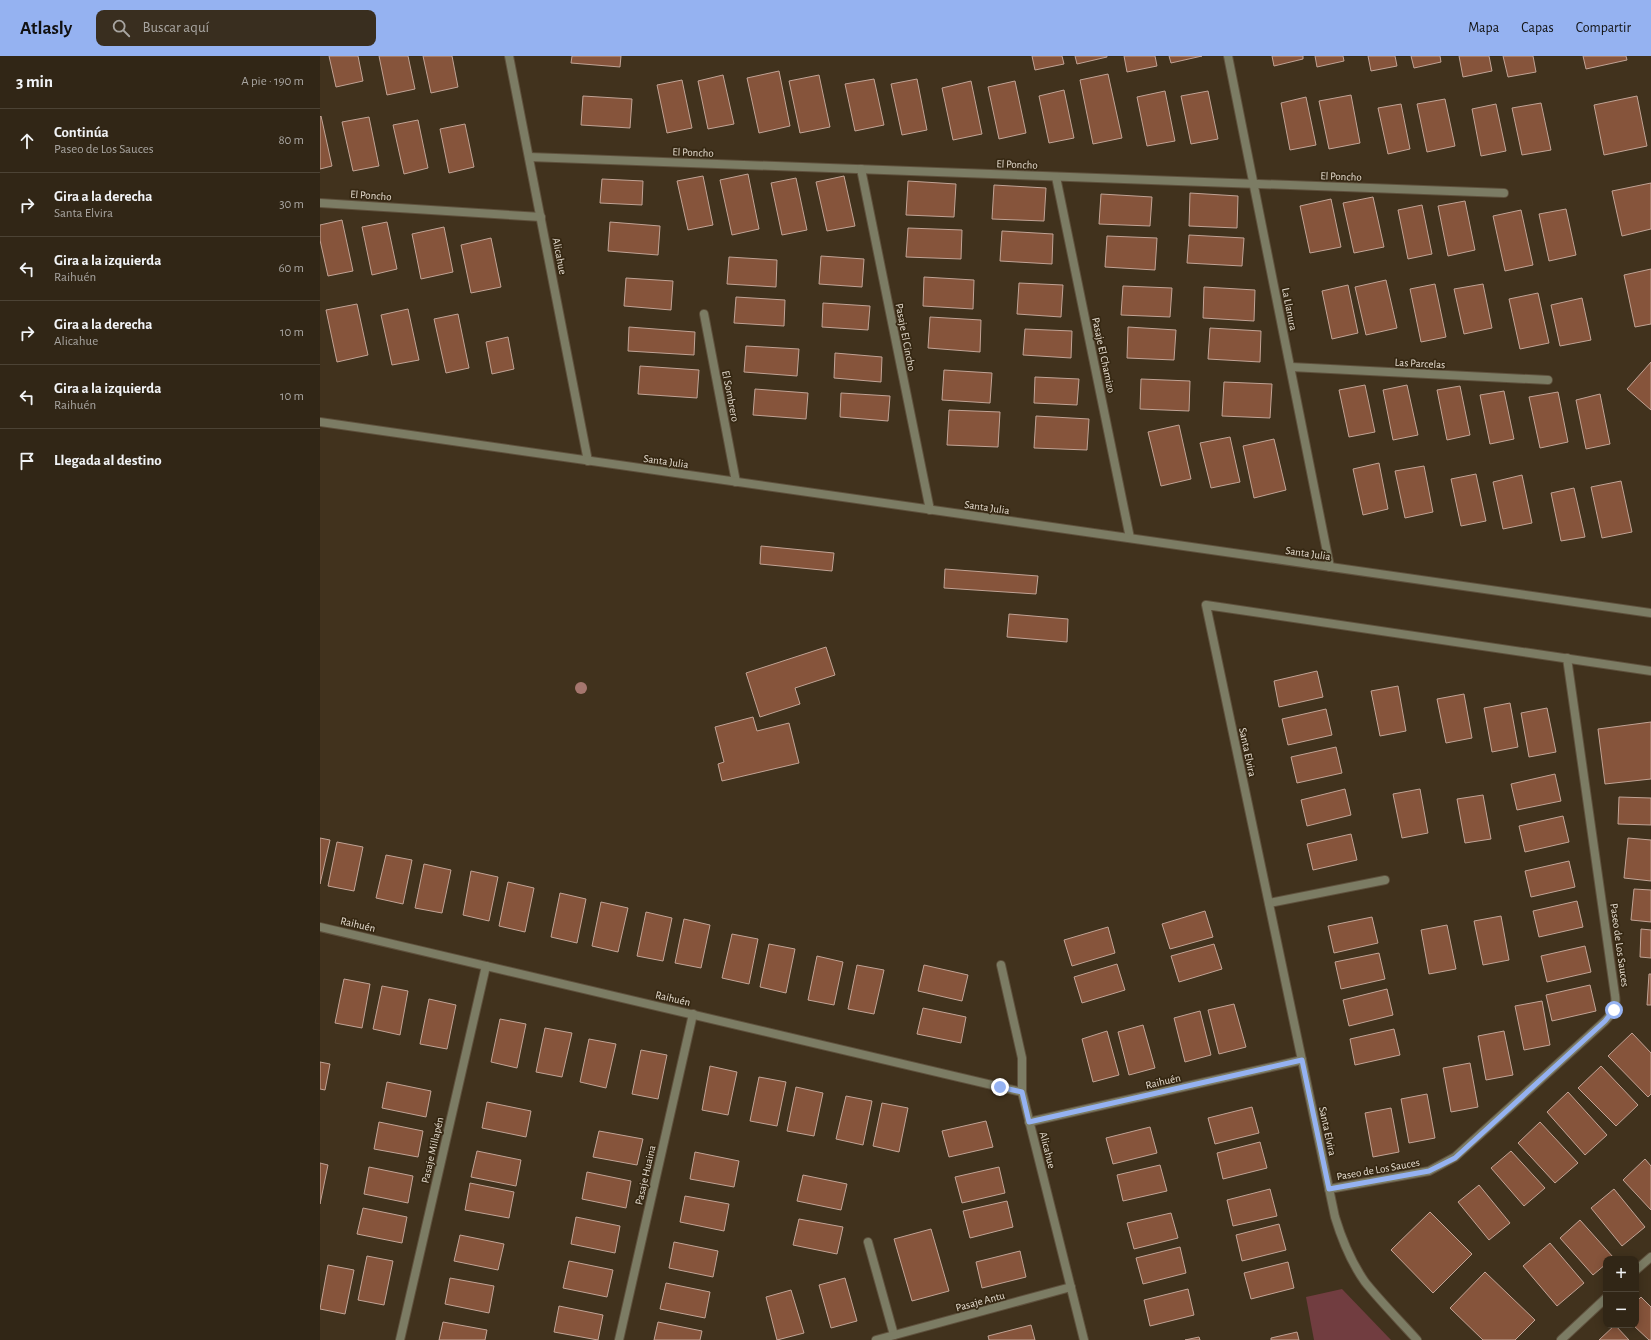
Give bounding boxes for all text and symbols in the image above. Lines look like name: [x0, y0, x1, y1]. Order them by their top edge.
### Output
search box: [96, 10, 376, 46]
icon: search: [110, 17, 132, 39]
text: Atlasly: [20, 19, 72, 38]
text: Buscar aquí: [142, 20, 209, 35]
text: Mapa: [1468, 21, 1499, 35]
text: Capas: [1521, 21, 1554, 35]
text: Compartir: [1576, 21, 1631, 35]
text: 3 min: [16, 73, 53, 90]
text: A pie · 190 m: [241, 75, 304, 88]
text: Continúa: [54, 125, 109, 140]
icon: ahead: [16, 130, 38, 152]
text: 80 m: [278, 134, 304, 147]
text: Paseo de Los Sauces: [54, 143, 154, 156]
street label: El Poncho: [672, 146, 714, 159]
street label: El Poncho: [996, 158, 1038, 171]
street label: El Poncho: [1320, 170, 1362, 183]
text: Gira a la derecha: [54, 189, 153, 204]
street label: El Poncho: [350, 189, 392, 202]
icon: right: [16, 194, 38, 216]
text: 30 m: [279, 198, 304, 211]
text: Santa Elvira: [54, 207, 113, 220]
street label: Alicahue: [551, 237, 568, 275]
text: Gira a la izquierda: [54, 253, 161, 268]
icon: left: [16, 258, 38, 280]
text: 60 m: [278, 262, 304, 275]
text: Raihuén: [54, 271, 96, 284]
street label: La Llanura: [1280, 287, 1299, 331]
street label: Pasaje El Cincho: [894, 302, 917, 372]
street label: Pasaje El Chamizo: [1090, 316, 1117, 394]
text: Gira a la derecha: [54, 317, 153, 332]
icon: right: [16, 322, 38, 344]
text: 10 m: [280, 326, 304, 339]
text: Alicahue: [54, 335, 98, 348]
street label: Las Parcelas: [1394, 357, 1446, 370]
street label: El Sombrero: [720, 370, 741, 423]
text: Gira a la izquierda: [54, 381, 161, 396]
icon: left: [16, 386, 38, 408]
text: 10 m: [280, 390, 304, 403]
text: Raihuén: [54, 399, 96, 412]
icon: arrive: [16, 450, 38, 472]
text: Llegada al destino: [54, 453, 162, 468]
street label: Santa Julia: [643, 453, 689, 470]
street label: Santa Julia: [964, 499, 1010, 516]
street label: Santa Julia: [1285, 545, 1331, 562]
street label: Santa Elvira: [1237, 727, 1258, 778]
street label: Paseo de Los Sauces: [1608, 903, 1631, 988]
street label: Raihuén: [339, 915, 377, 934]
street label: Raihuén: [654, 989, 692, 1008]
route start: [1605, 1001, 1623, 1019]
street label: Raihuén: [1144, 1072, 1182, 1091]
route end: [991, 1078, 1009, 1096]
street label: Santa Elvira: [1317, 1106, 1338, 1157]
street label: Pasaje Millapén: [420, 1116, 445, 1184]
street label: Alicahue: [1038, 1131, 1057, 1170]
street label: Pasaje Huaina: [633, 1144, 658, 1206]
street label: Paseo de Los Sauces: [1336, 1157, 1421, 1182]
map controls: [1603, 1256, 1639, 1328]
button: +: [1603, 1256, 1639, 1292]
street label: Pasaje Antu: [954, 1290, 1006, 1313]
button: −: [1603, 1292, 1639, 1328]

